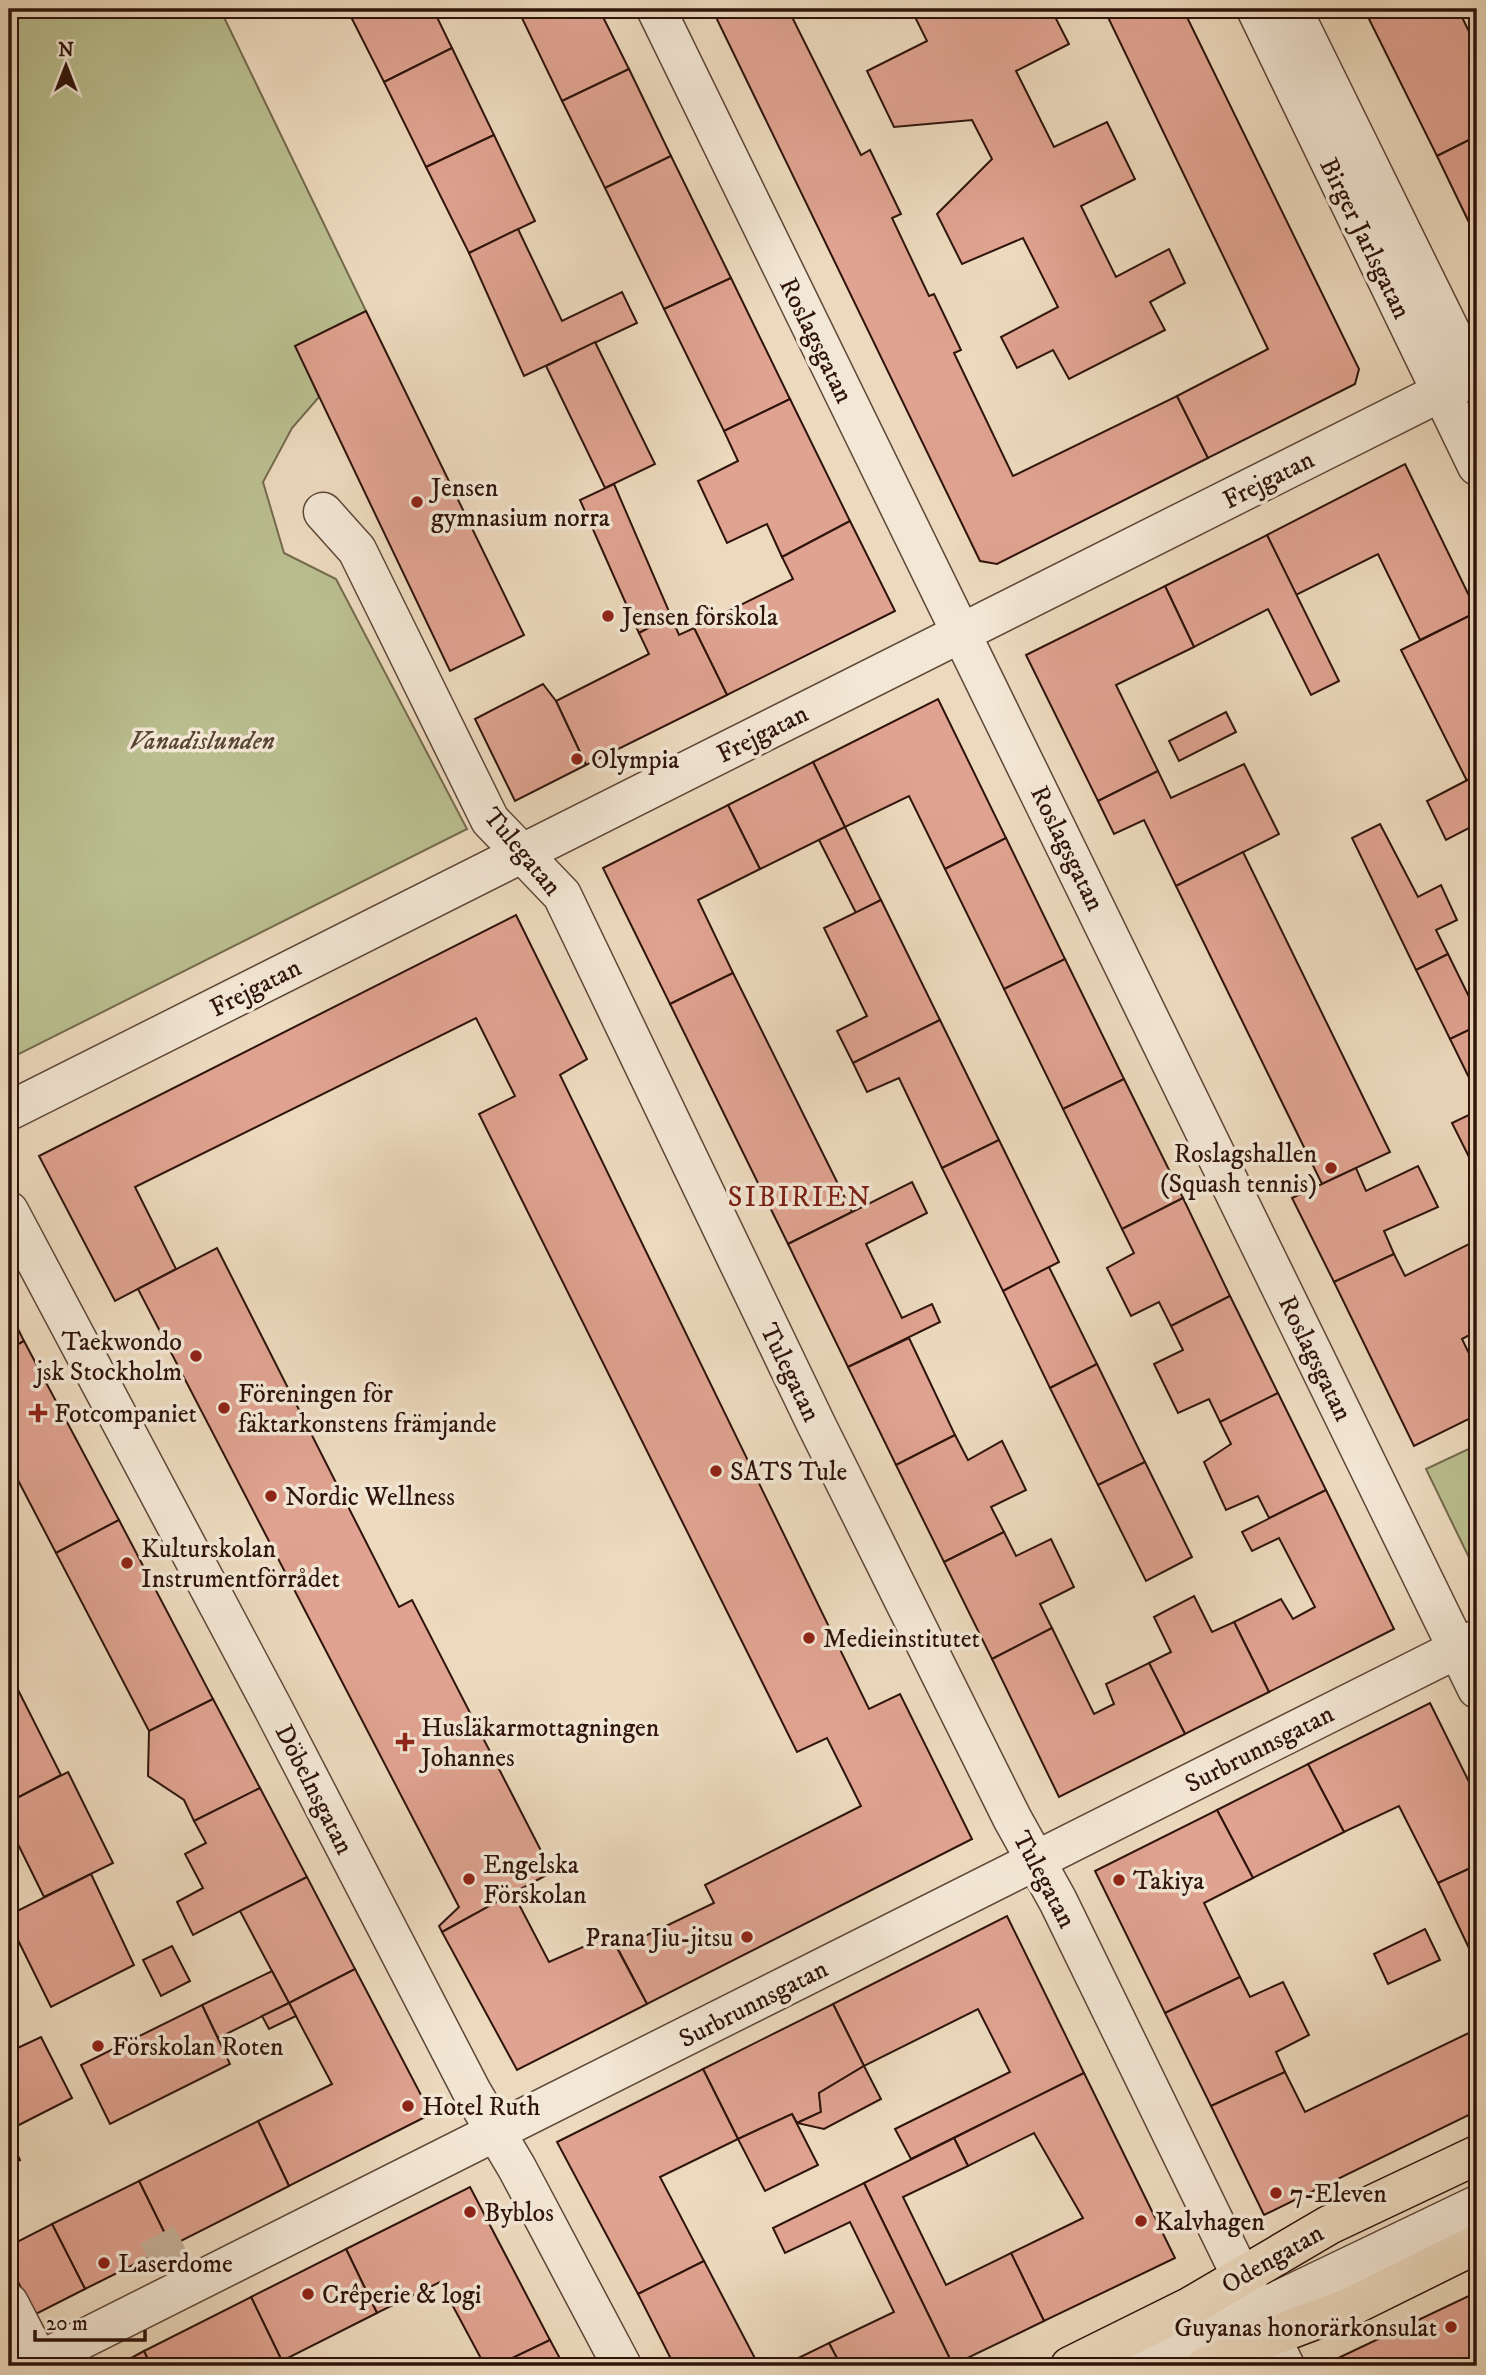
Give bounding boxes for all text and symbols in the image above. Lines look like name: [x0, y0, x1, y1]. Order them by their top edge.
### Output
north arrow: [32, 32, 102, 102]
text: N: [58, 39, 74, 62]
street label: Birger Jarlsgatan: [1311, 153, 1418, 325]
street label: Roslagsgatan: [771, 273, 860, 409]
street label: Frejgatan: [1218, 443, 1320, 517]
place label: Jensen gymnasium norra: [429, 472, 610, 535]
marker: Jensen gymnasium norra: [409, 494, 425, 510]
place label: Jensen förskola: [620, 601, 778, 634]
marker: Jensen förskola: [600, 608, 616, 624]
street label: Frejgatan: [712, 697, 814, 771]
park label: Vanadislunden: [129, 725, 275, 758]
place label: Olympia: [591, 744, 679, 777]
marker: Olympia: [569, 751, 585, 767]
street label: Roslagsgatan: [1022, 781, 1111, 917]
street label: Tulegatan: [475, 801, 569, 903]
street label: Frejgatan: [205, 951, 307, 1025]
place label: Roslagshallen (Squash tennis): [1160, 1138, 1317, 1201]
marker: Roslagshallen (Squash tennis): [1323, 1160, 1339, 1176]
district label: SIBIRIEN: [728, 1180, 872, 1215]
street label: Roslagsgatan: [1270, 1291, 1359, 1427]
street label: Tulegatan: [752, 1318, 828, 1428]
place label: Taekwondo jsk Stockholm: [32, 1326, 182, 1389]
marker: Taekwondo jsk Stockholm: [188, 1348, 204, 1364]
place label: Föreningen för fäktarkonstens främjande: [238, 1378, 497, 1441]
place label: Fotcompaniet: [54, 1398, 197, 1431]
marker: Föreningen för fäktarkonstens främjande: [216, 1400, 232, 1416]
marker: Fotcompaniet: [28, 1403, 48, 1423]
place label: SATS Tule: [730, 1456, 847, 1489]
marker: SATS Tule: [708, 1463, 724, 1479]
place label: Nordic Wellness: [285, 1481, 455, 1514]
marker: Nordic Wellness: [263, 1488, 279, 1504]
place label: Kulturskolan Instrumentförrådet: [141, 1533, 340, 1596]
marker: Kulturskolan Instrumentförrådet: [119, 1555, 135, 1571]
place label: Medieinstitutet: [823, 1623, 980, 1656]
marker: Medieinstitutet: [801, 1630, 817, 1646]
street label: Surbrunnsgatan: [1180, 1698, 1340, 1801]
place label: Husläkarmottagningen Johannes: [419, 1712, 660, 1775]
street label: Döbelnsgatan: [267, 1719, 361, 1861]
marker: Husläkarmottagningen Johannes: [395, 1732, 415, 1752]
street label: Tulegatan: [1004, 1825, 1083, 1934]
place label: Engelska Förskolan: [483, 1849, 587, 1912]
place label: Takiya: [1133, 1865, 1204, 1898]
marker: Engelska Förskolan: [461, 1871, 477, 1887]
marker: Takiya: [1111, 1872, 1127, 1888]
place label: Prana Jiu-jitsu: [585, 1922, 733, 1955]
marker: Prana Jiu-jitsu: [739, 1929, 755, 1945]
street label: Surbrunnsgatan: [674, 1953, 834, 2056]
place label: Förskolan Roten: [112, 2031, 284, 2064]
marker: Förskolan Roten: [90, 2038, 106, 2054]
place label: Hotel Ruth: [422, 2091, 541, 2124]
marker: Hotel Ruth: [400, 2098, 416, 2114]
place label: 7-Eleven: [1290, 2178, 1387, 2211]
marker: 7-Eleven: [1268, 2185, 1284, 2201]
place label: Byblos: [484, 2197, 554, 2230]
marker: Byblos: [462, 2204, 478, 2220]
place label: Kalvhagen: [1155, 2206, 1265, 2239]
marker: Kalvhagen: [1133, 2213, 1149, 2229]
street label: Odengatan: [1216, 2217, 1330, 2302]
place label: Laserdome: [118, 2248, 233, 2281]
marker: Laserdome: [96, 2255, 112, 2271]
place label: Crêperie & logi: [322, 2279, 481, 2312]
marker: Crêperie & logi: [300, 2286, 316, 2302]
scale bar: [35, 2298, 145, 2342]
text: 20 m: [46, 2311, 88, 2337]
place label: Guyanas honorärkonsulat: [1174, 2312, 1437, 2345]
marker: Guyanas honorärkonsulat: [1443, 2319, 1459, 2335]

